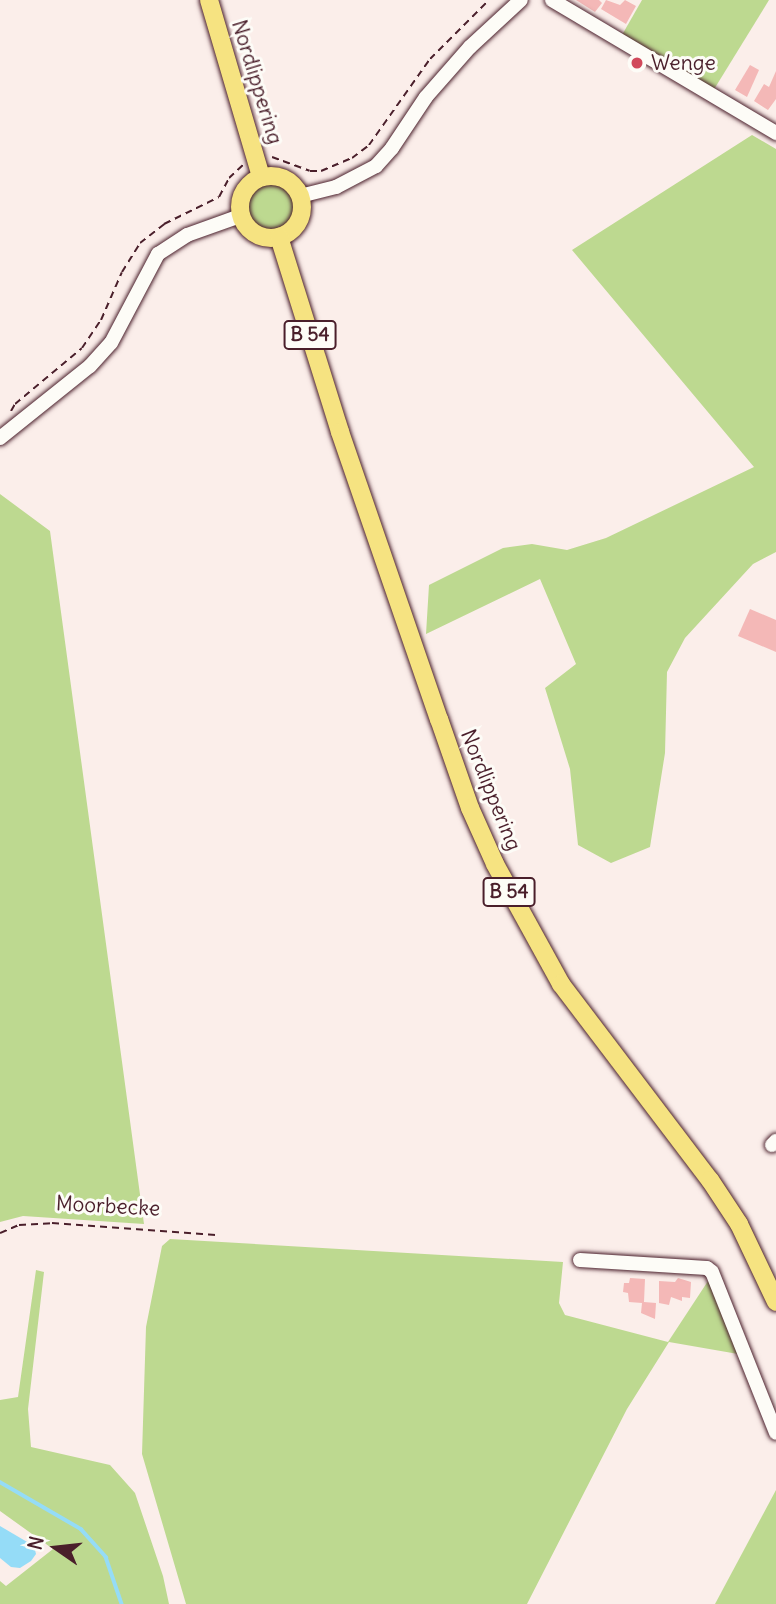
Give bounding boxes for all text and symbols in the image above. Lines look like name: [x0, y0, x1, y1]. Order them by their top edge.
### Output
street label: Nordlippering: [226, 17, 288, 147]
place label: Wenge: [651, 50, 716, 76]
marker: Wenge: [629, 55, 645, 71]
road number: B 54: [282, 320, 338, 350]
street label: Nordlippering: [455, 726, 527, 854]
road number: B 54: [481, 876, 537, 908]
street label: Moorbecke: [55, 1191, 161, 1221]
north arrow: [21, 1513, 91, 1583]
text: N: [22, 1534, 49, 1552]

